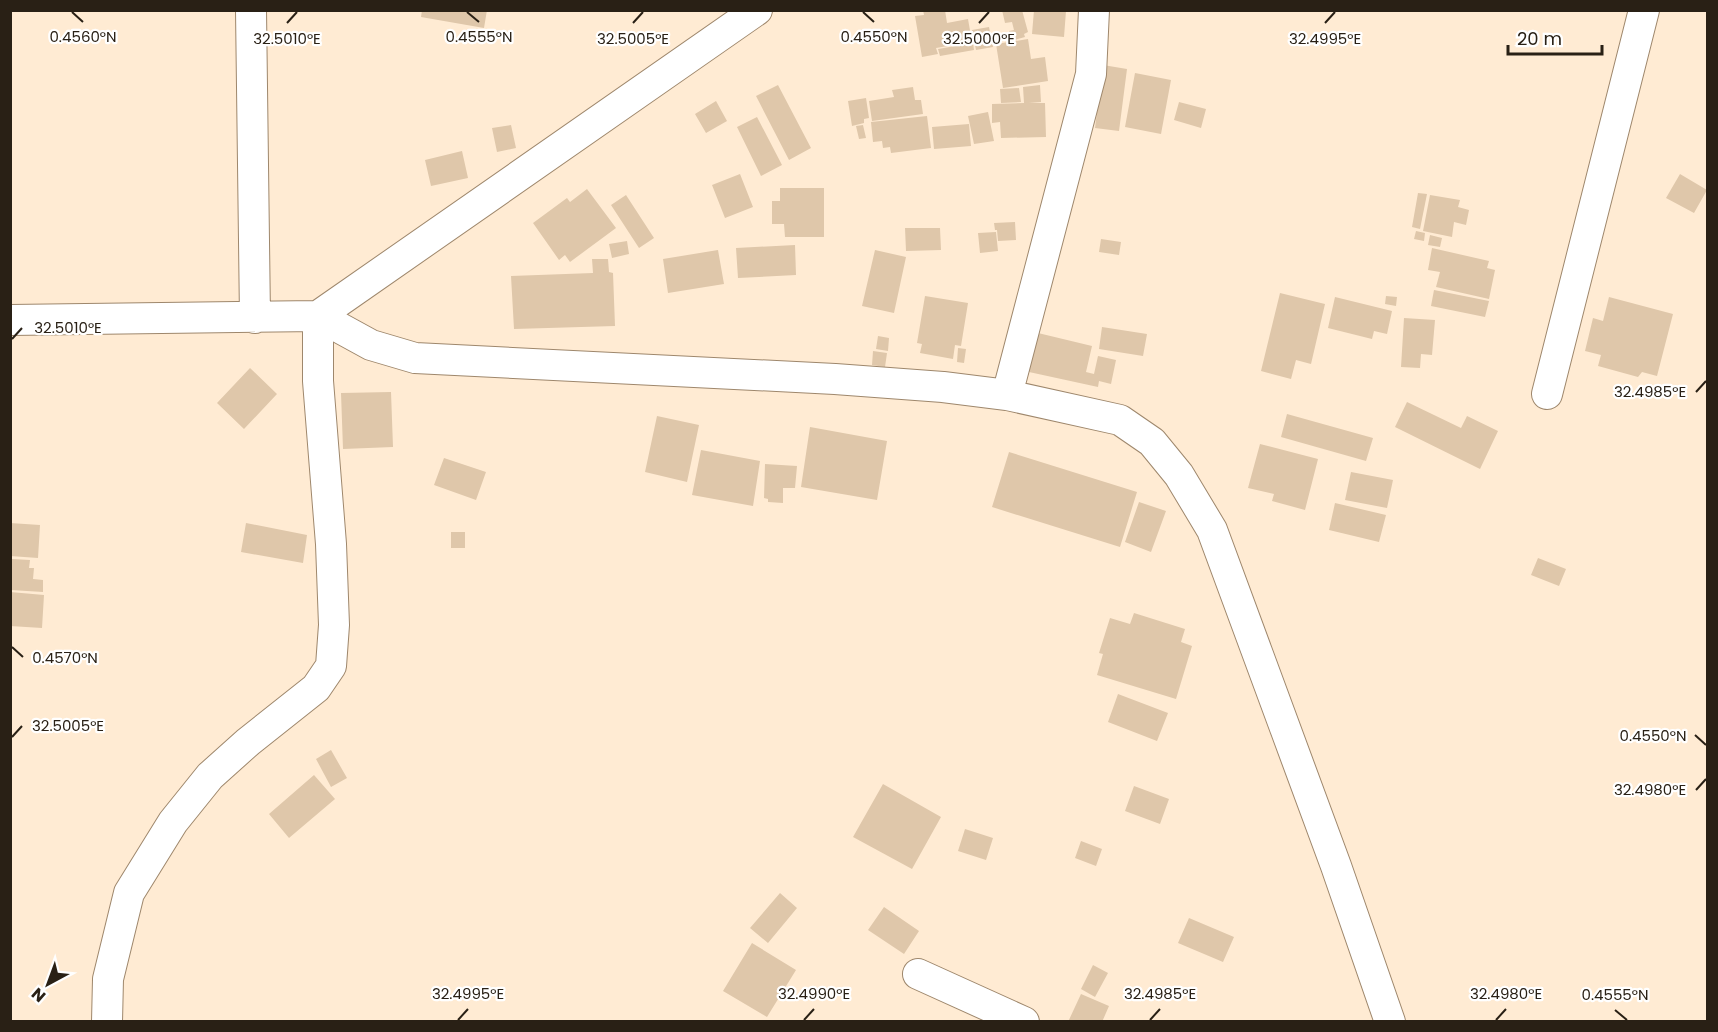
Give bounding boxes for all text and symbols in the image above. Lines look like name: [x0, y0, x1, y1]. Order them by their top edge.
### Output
scale bar: [1508, 18, 1602, 56]
text: 0.4560°N: [49, 26, 117, 47]
text: 0.4555°N: [446, 26, 512, 47]
text: 0.4550°N: [841, 26, 907, 47]
text: 20 m: [1517, 26, 1562, 51]
text: 32.5010°E: [253, 28, 321, 49]
text: 32.5005°E: [597, 28, 669, 49]
text: 32.5000°E: [943, 28, 1015, 49]
text: 32.4995°E: [1289, 28, 1361, 49]
text: 32.5010°E: [34, 317, 102, 338]
text: 32.4985°E: [1614, 381, 1686, 402]
text: 0.4570°N: [32, 647, 98, 668]
text: 32.5005°E: [32, 715, 104, 736]
text: 0.4550°N: [1620, 725, 1686, 746]
text: 32.4980°E: [1614, 779, 1686, 800]
north arrow: [18, 954, 78, 1014]
text: N: [26, 982, 51, 1008]
text: 32.4995°E: [432, 983, 504, 1004]
text: 32.4990°E: [778, 983, 850, 1004]
text: 32.4985°E: [1124, 983, 1196, 1004]
text: 32.4980°E: [1470, 983, 1542, 1004]
text: 0.4555°N: [1582, 984, 1648, 1005]

